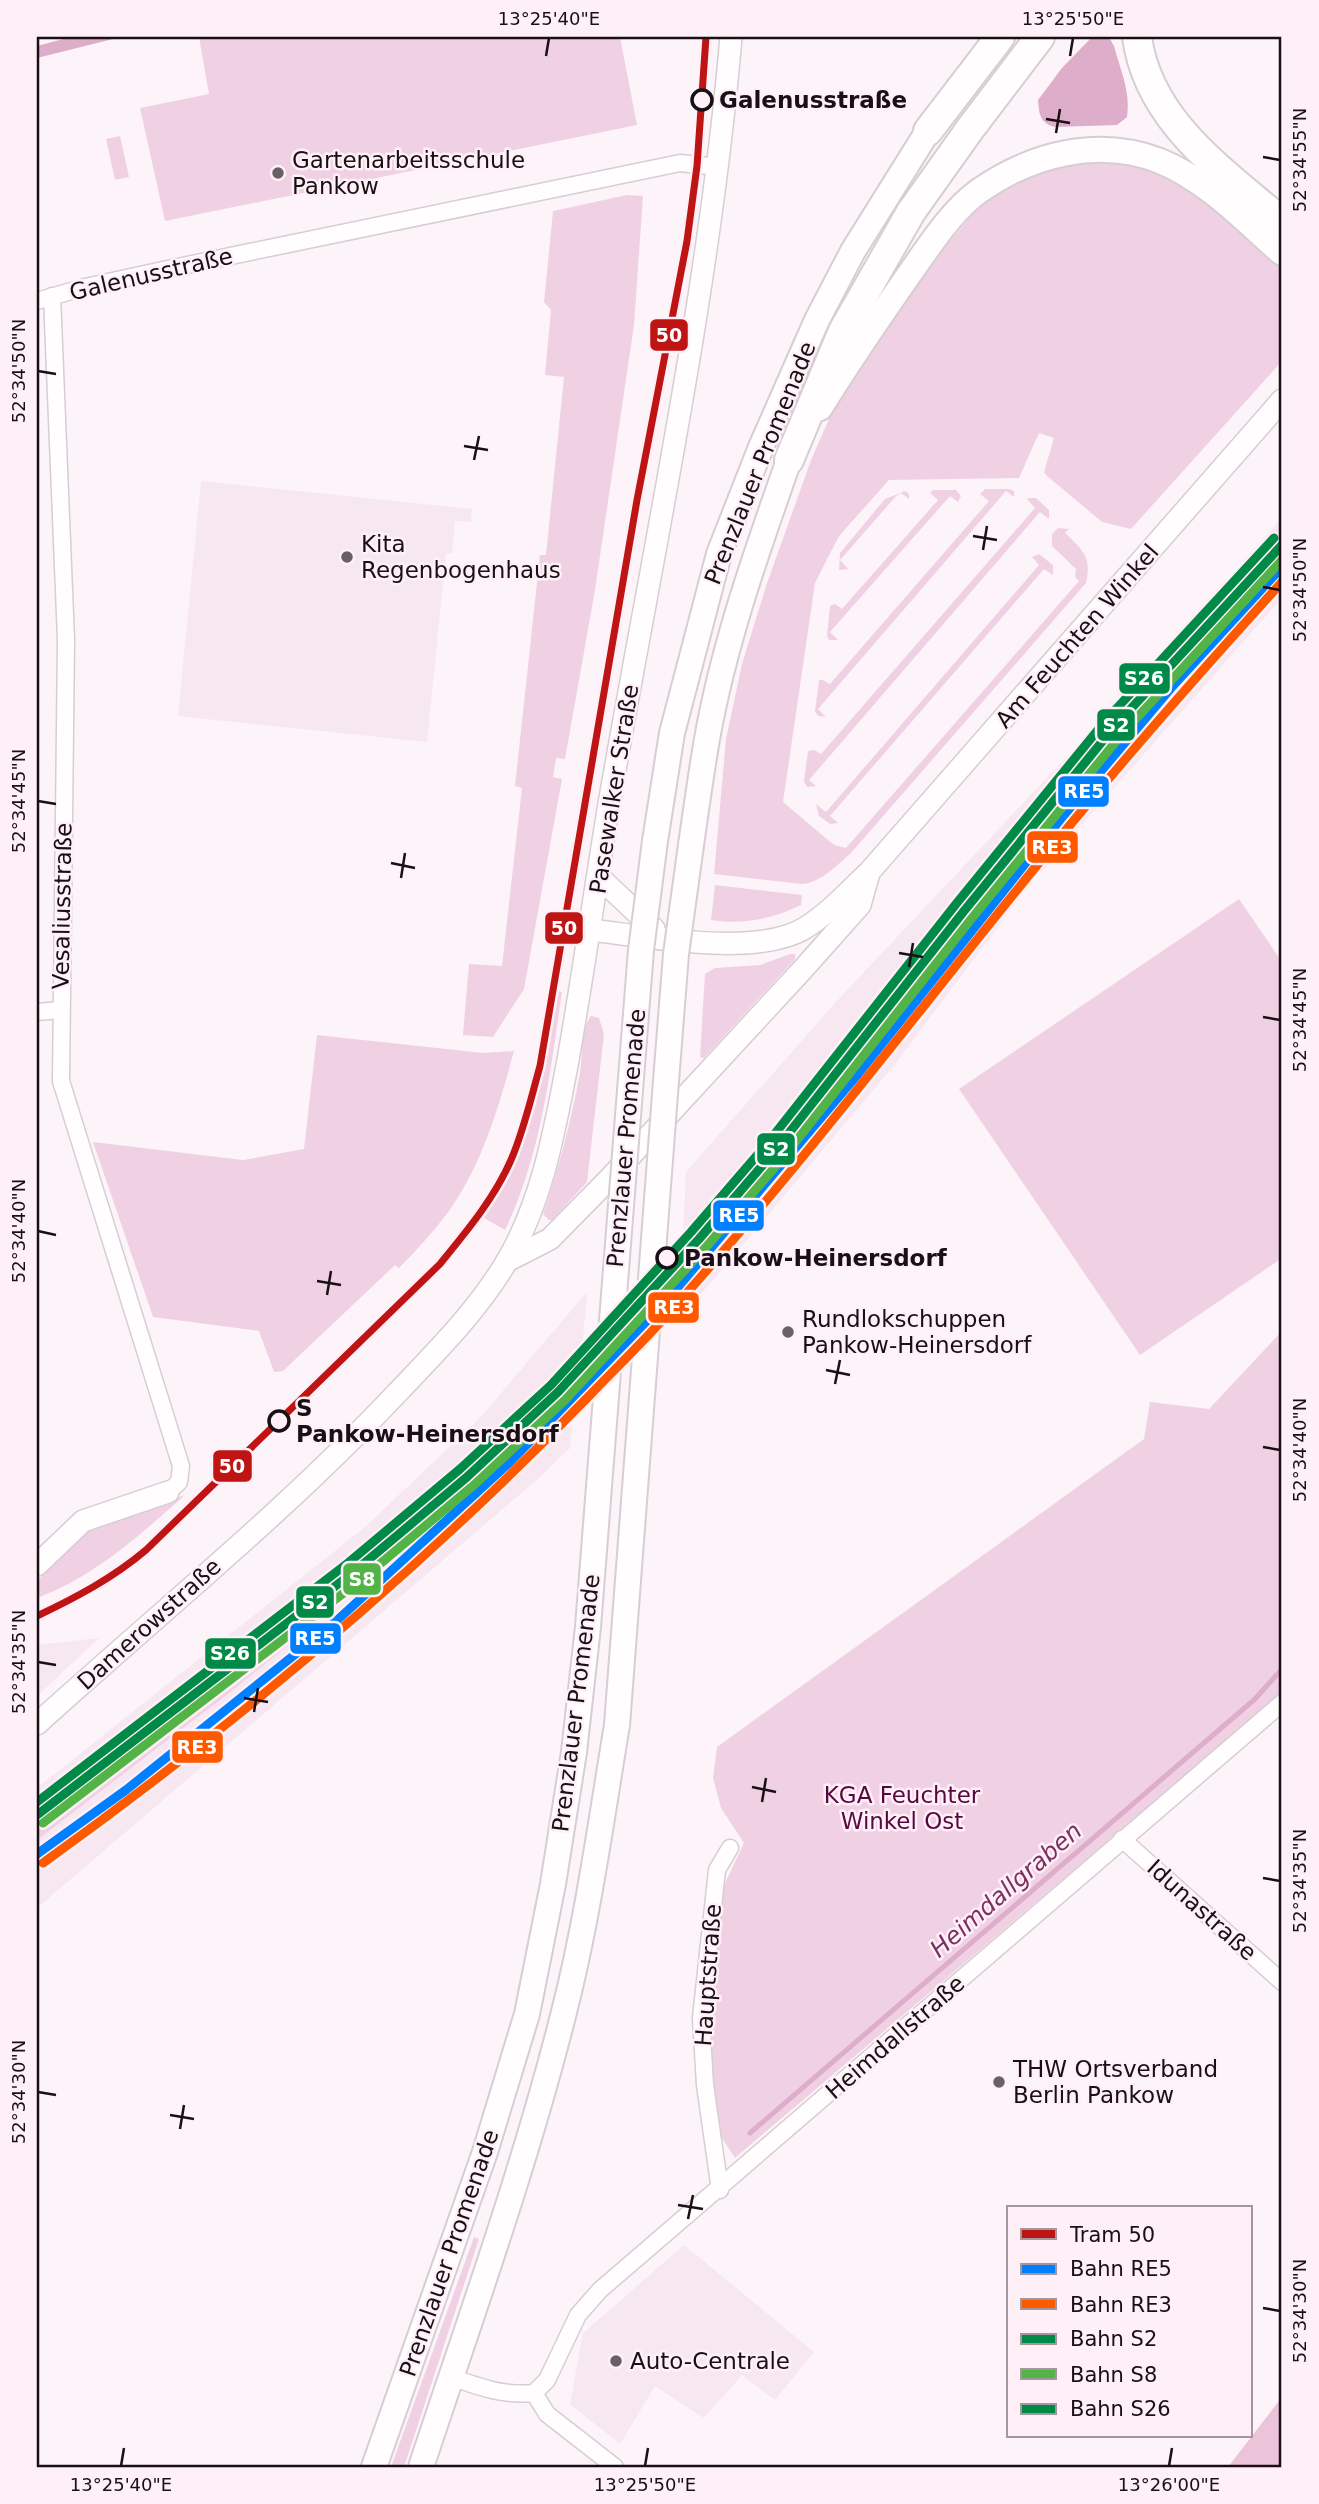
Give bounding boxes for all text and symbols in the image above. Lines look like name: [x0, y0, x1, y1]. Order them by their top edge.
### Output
text: 13°25'40"E: [498, 8, 600, 29]
text: 13°25'50"E: [1022, 8, 1124, 29]
place label: Galenusstraße: [719, 87, 907, 113]
marker: Galenusstraße: [691, 89, 713, 111]
text: 52°34'55"N: [1289, 108, 1310, 212]
place label: Gartenarbeitsschule Pankow: [292, 147, 525, 199]
marker: Gartenarbeitsschule Pankow: [270, 165, 286, 181]
street label: Galenusstraße: [67, 243, 235, 305]
line badge: 50: [649, 318, 689, 352]
text: 52°34'50"N: [8, 319, 29, 423]
text: 50: [656, 324, 682, 346]
street label: Prenzlauer Promenade: [699, 338, 821, 588]
place label: Kita Regenbogenhaus: [361, 531, 561, 583]
text: 52°34'50"N: [1289, 538, 1310, 642]
street label: Am Feuchten Winkel: [990, 539, 1164, 733]
marker: Kita Regenbogenhaus: [339, 549, 355, 565]
line badge: S26: [1118, 662, 1171, 695]
text: S26: [1124, 667, 1164, 689]
street label: Pasewalker Straße: [585, 682, 643, 896]
line badge: S2: [1096, 708, 1136, 742]
text: S2: [1103, 714, 1129, 736]
text: 52°34'45"N: [8, 749, 29, 853]
line badge: RE5: [1057, 775, 1110, 808]
text: RE5: [1064, 780, 1104, 802]
street label: Vesaliusstraße: [48, 822, 76, 990]
line badge: RE3: [1026, 830, 1079, 864]
text: RE3: [1032, 836, 1072, 858]
line badge: 50: [544, 911, 584, 945]
text: 50: [551, 917, 577, 939]
text: 52°34'45"N: [1289, 968, 1310, 1072]
street label: Prenzlauer Promenade: [602, 1008, 650, 1268]
line badge: S2: [756, 1132, 796, 1166]
text: S2: [763, 1138, 789, 1160]
text: 52°34'40"N: [8, 1179, 29, 1283]
line badge: RE5: [712, 1199, 765, 1232]
text: RE5: [719, 1204, 759, 1226]
place label: Pankow-Heinersdorf: [684, 1245, 948, 1271]
marker: Pankow-Heinersdorf: [656, 1247, 678, 1269]
line badge: RE3: [647, 1291, 700, 1324]
text: RE3: [654, 1296, 694, 1318]
place label: Rundlokschuppen Pankow-Heinersdorf: [802, 1306, 1032, 1358]
marker: Rundlokschuppen Pankow-Heinersdorf: [780, 1324, 796, 1340]
place label: S Pankow-Heinersdorf: [296, 1395, 560, 1447]
text: 52°34'40"N: [1289, 1398, 1310, 1502]
marker: S Pankow-Heinersdorf: [268, 1410, 290, 1432]
line badge: 50: [212, 1449, 253, 1483]
text: 50: [219, 1455, 245, 1477]
street label: Damerowstraße: [72, 1553, 226, 1695]
line badge: S8: [342, 1562, 382, 1596]
text: S8: [349, 1568, 375, 1590]
street label: Prenzlauer Promenade: [547, 1573, 605, 1833]
line badge: S2: [295, 1585, 335, 1619]
text: S2: [302, 1591, 328, 1613]
text: 52°34'35"N: [8, 1610, 29, 1714]
line badge: RE5: [289, 1622, 342, 1655]
text: RE5: [295, 1627, 335, 1649]
line badge: S26: [204, 1637, 257, 1670]
text: S26: [210, 1642, 250, 1664]
line badge: RE3: [171, 1730, 224, 1764]
text: RE3: [177, 1736, 217, 1758]
park label: KGA Feuchter Winkel Ost: [824, 1782, 981, 1834]
water label: Heimdallgraben: [925, 1817, 1087, 1963]
text: 52°34'35"N: [1289, 1829, 1310, 1933]
street label: Idunastraße: [1142, 1854, 1262, 1966]
street label: Hauptstraße: [690, 1903, 726, 2047]
street label: Heimdallstraße: [820, 1970, 970, 2104]
text: 52°34'30"N: [8, 2040, 29, 2144]
place label: THW Ortsverband Berlin Pankow: [1012, 2056, 1218, 2108]
marker: THW Ortsverband Berlin Pankow: [991, 2074, 1007, 2090]
street label: Prenzlauer Promenade: [394, 2126, 504, 2380]
legend: [1007, 2206, 1252, 2438]
text: Tram 50: [1069, 2223, 1155, 2247]
text: Bahn RE5: [1070, 2257, 1172, 2281]
text: 52°34'30"N: [1289, 2259, 1310, 2363]
text: Bahn RE3: [1070, 2293, 1172, 2317]
text: Bahn S2: [1070, 2327, 1157, 2351]
place label: Auto-Centrale: [630, 2348, 790, 2374]
marker: Auto-Centrale: [608, 2353, 624, 2369]
text: Bahn S8: [1070, 2363, 1157, 2387]
text: Bahn S26: [1070, 2397, 1171, 2421]
text: 13°25'40"E: [70, 2474, 172, 2495]
text: 13°25'50"E: [594, 2474, 696, 2495]
text: 13°26'00"E: [1118, 2474, 1220, 2495]

